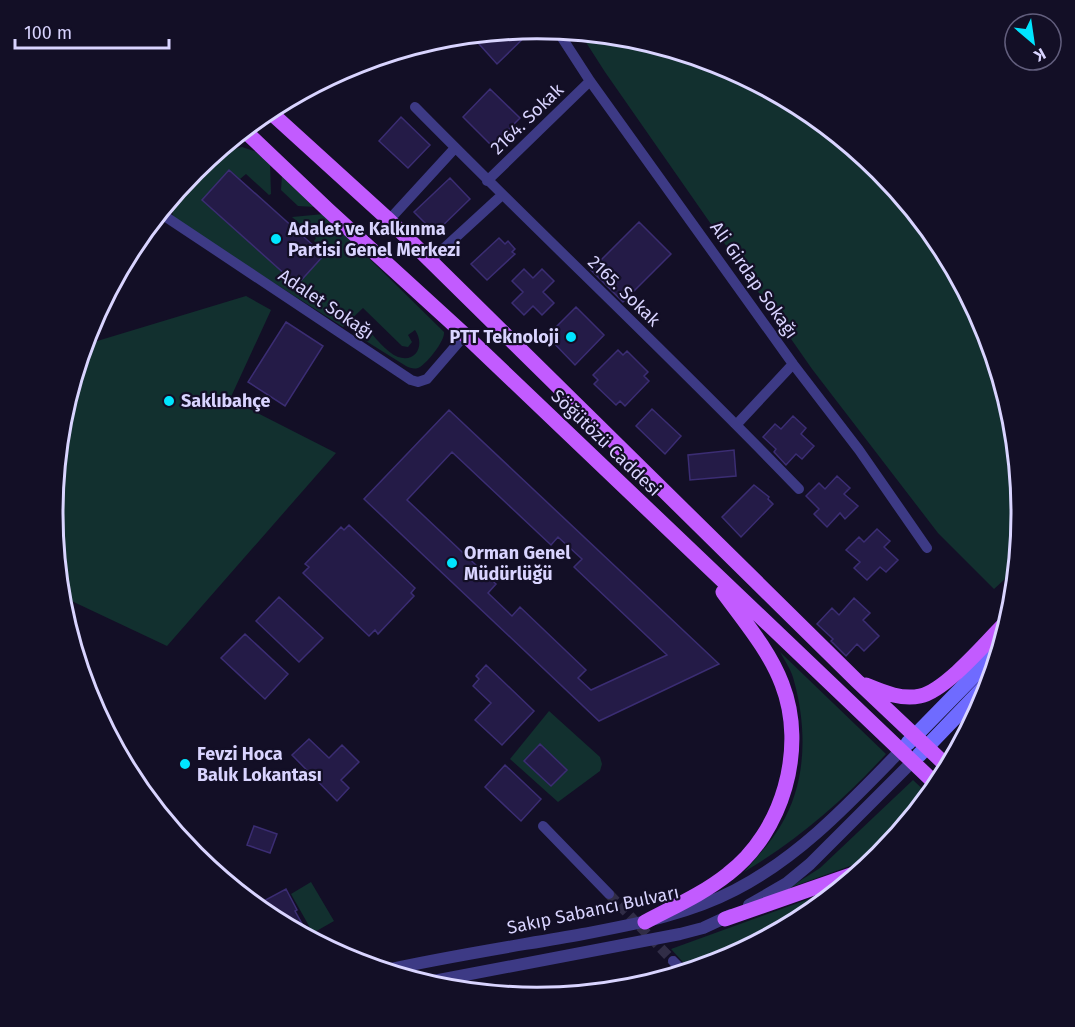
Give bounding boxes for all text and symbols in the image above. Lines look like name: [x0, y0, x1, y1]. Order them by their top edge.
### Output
scale bar: [15, 12, 170, 50]
north arrow: [1003, 12, 1063, 72]
text: 100 m: [24, 22, 72, 44]
text: K: [1030, 44, 1049, 66]
street label: 2164. Sokak: [486, 78, 569, 159]
street label: Ali Girdap Sokağı: [706, 217, 802, 343]
place label: Adalet ve Kalkınma Partisi Genel Merkezi: [287, 218, 461, 261]
marker: Adalet ve Kalkınma Partisi Genel Merkezi: [269, 232, 283, 246]
street label: 2165. Sokak: [583, 251, 665, 331]
street label: Adalet Sokağı: [274, 264, 378, 344]
place label: PTT Teknoloji: [450, 326, 559, 348]
marker: PTT Teknoloji: [564, 330, 578, 344]
street label: Söğütözü Caddesi: [547, 385, 665, 501]
place label: Saklıbahçe: [181, 390, 271, 412]
marker: Saklıbahçe: [162, 394, 176, 408]
place label: Orman Genel Müdürlüğü: [464, 542, 571, 585]
marker: Orman Genel Müdürlüğü: [445, 556, 459, 570]
place label: Fevzi Hoca Balık Lokantası: [197, 743, 322, 786]
marker: Fevzi Hoca Balık Lokantası: [178, 757, 192, 771]
street label: Sakıp Sabancı Bulvarı: [505, 881, 681, 939]

